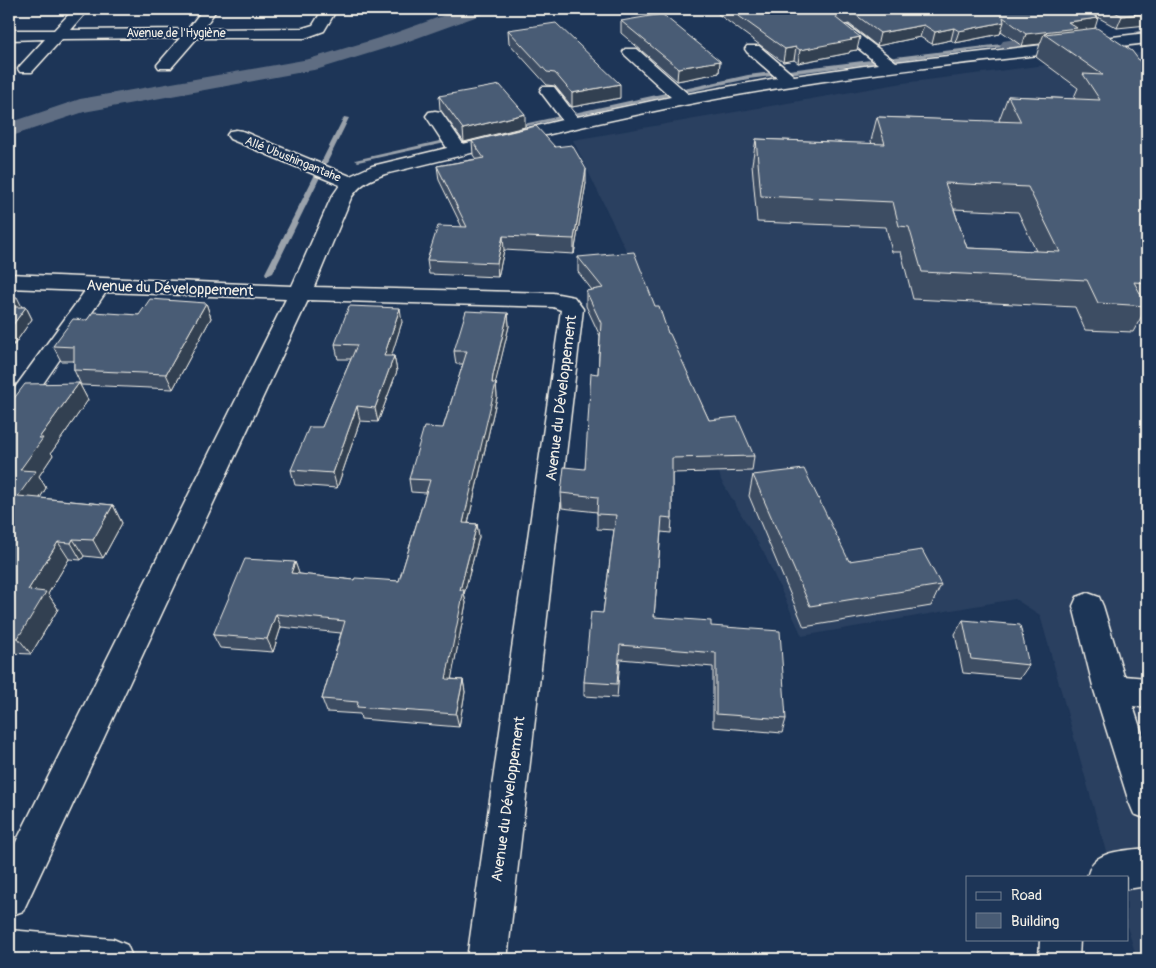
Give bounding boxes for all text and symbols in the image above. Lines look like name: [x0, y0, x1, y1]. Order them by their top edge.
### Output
street label: Avenue de l'Hygiène: [126, 26, 226, 41]
street label: Allé Ubushingantahe: [243, 133, 343, 186]
street label: Avenue du Développement: [86, 276, 255, 301]
street label: Avenue du Développement: [542, 313, 581, 482]
street label: Avenue du Développement: [487, 714, 530, 883]
legend: [966, 876, 1128, 940]
text: Road: [1011, 886, 1042, 905]
text: Building: [1011, 912, 1059, 931]

